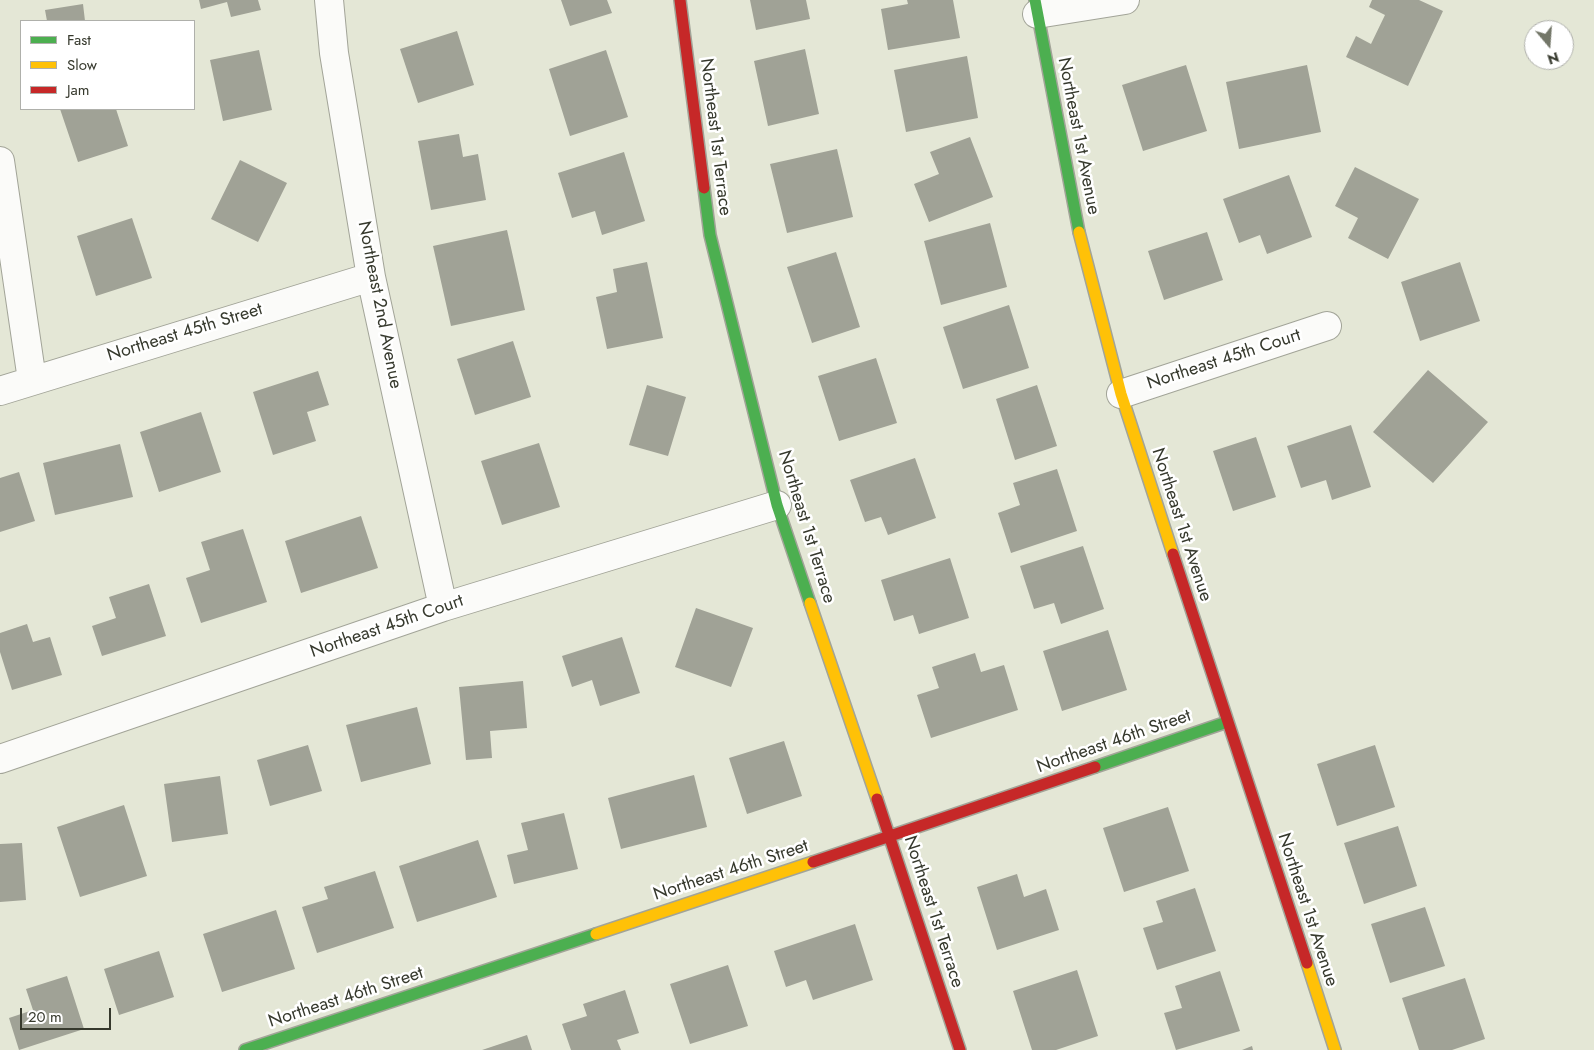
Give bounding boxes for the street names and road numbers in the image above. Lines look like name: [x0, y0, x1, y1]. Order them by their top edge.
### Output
street label: Northeast 1st Avenue: [1052, 56, 1104, 216]
street label: Northeast 1st Terrace: [695, 57, 735, 217]
street label: Northeast 2nd Avenue: [352, 219, 406, 391]
street label: Northeast 45th Street: [105, 299, 265, 367]
street label: Northeast 45th Court: [1144, 325, 1304, 395]
street label: Northeast 1st Avenue: [1146, 446, 1216, 604]
street label: Northeast 1st Terrace: [773, 448, 839, 606]
street label: Northeast 45th Court: [308, 591, 466, 663]
street label: Northeast 46th Street: [1034, 705, 1194, 779]
street label: Northeast 1st Avenue: [1272, 831, 1342, 989]
street label: Northeast 1st Terrace: [898, 833, 968, 991]
street label: Northeast 46th Street: [651, 836, 811, 906]
street label: Northeast 46th Street: [266, 963, 426, 1033]

